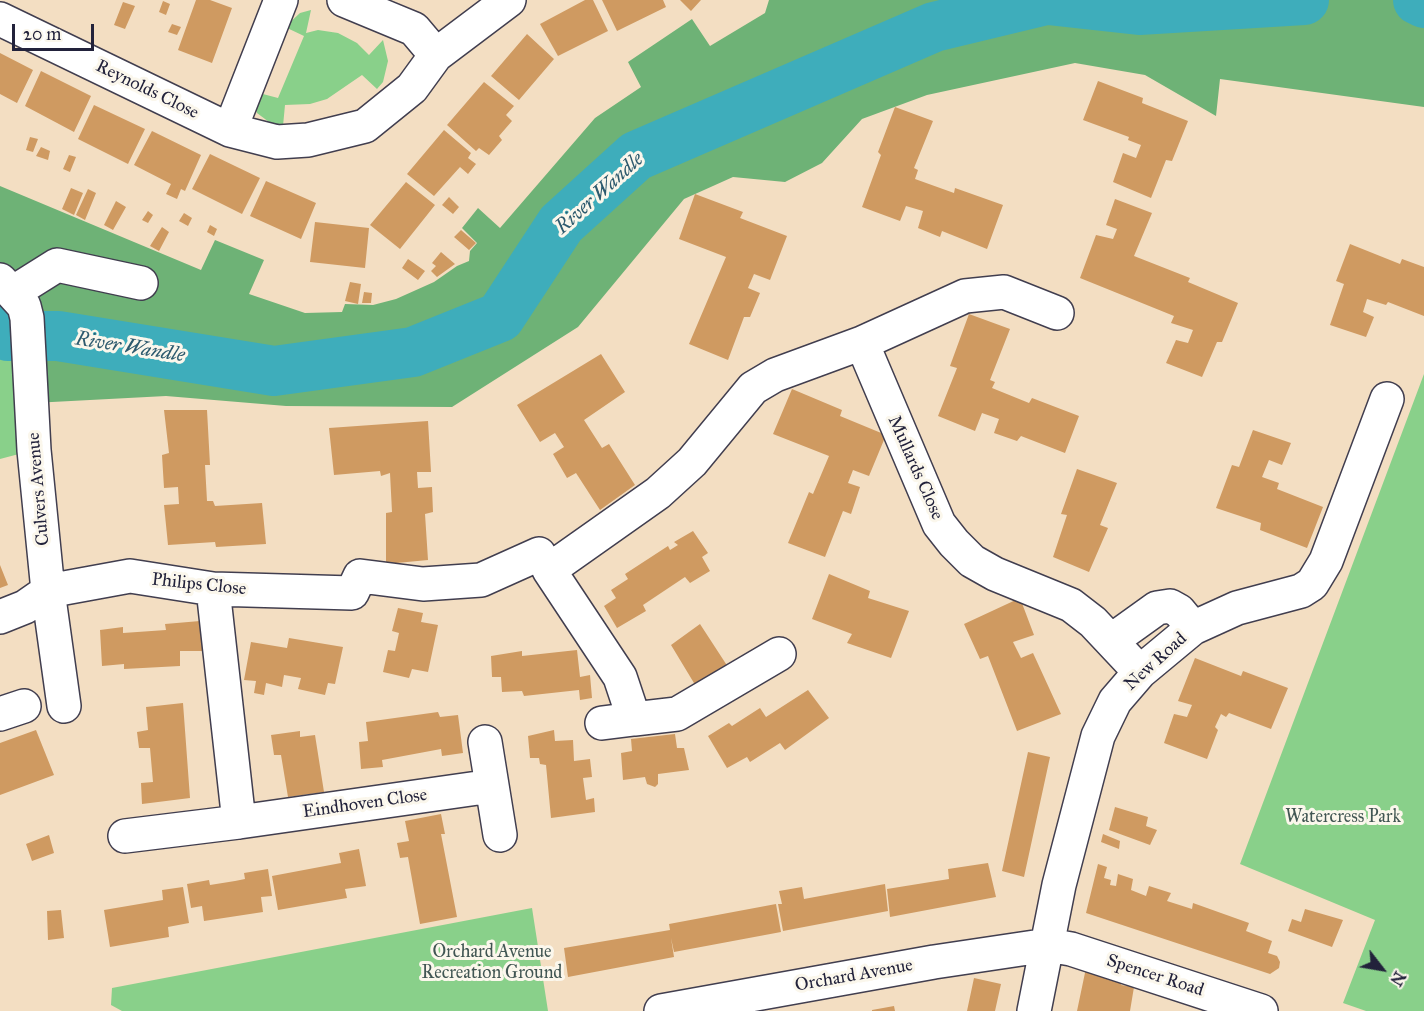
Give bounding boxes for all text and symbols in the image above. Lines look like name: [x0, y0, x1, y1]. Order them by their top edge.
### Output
scale bar: [15, 12, 98, 50]
text: 20 m: [23, 23, 61, 45]
street label: Reynolds Close: [92, 56, 202, 124]
water label: River Wandle: [551, 148, 649, 240]
water label: River Wandle: [74, 328, 186, 368]
street label: Mullards Close: [882, 413, 948, 523]
street label: Culvers Avenue: [23, 431, 55, 547]
street label: Philips Close: [151, 569, 247, 601]
street label: New Road: [1120, 628, 1192, 696]
street label: Eindhoven Close: [301, 785, 429, 823]
park label: Watercress Park: [1285, 807, 1401, 829]
north arrow: [1352, 939, 1412, 999]
park label: Orchard Avenue Recreation Ground: [422, 942, 562, 984]
street label: Spencer Road: [1104, 950, 1206, 1002]
street label: Orchard Avenue: [793, 955, 915, 997]
text: N: [1386, 968, 1410, 989]

